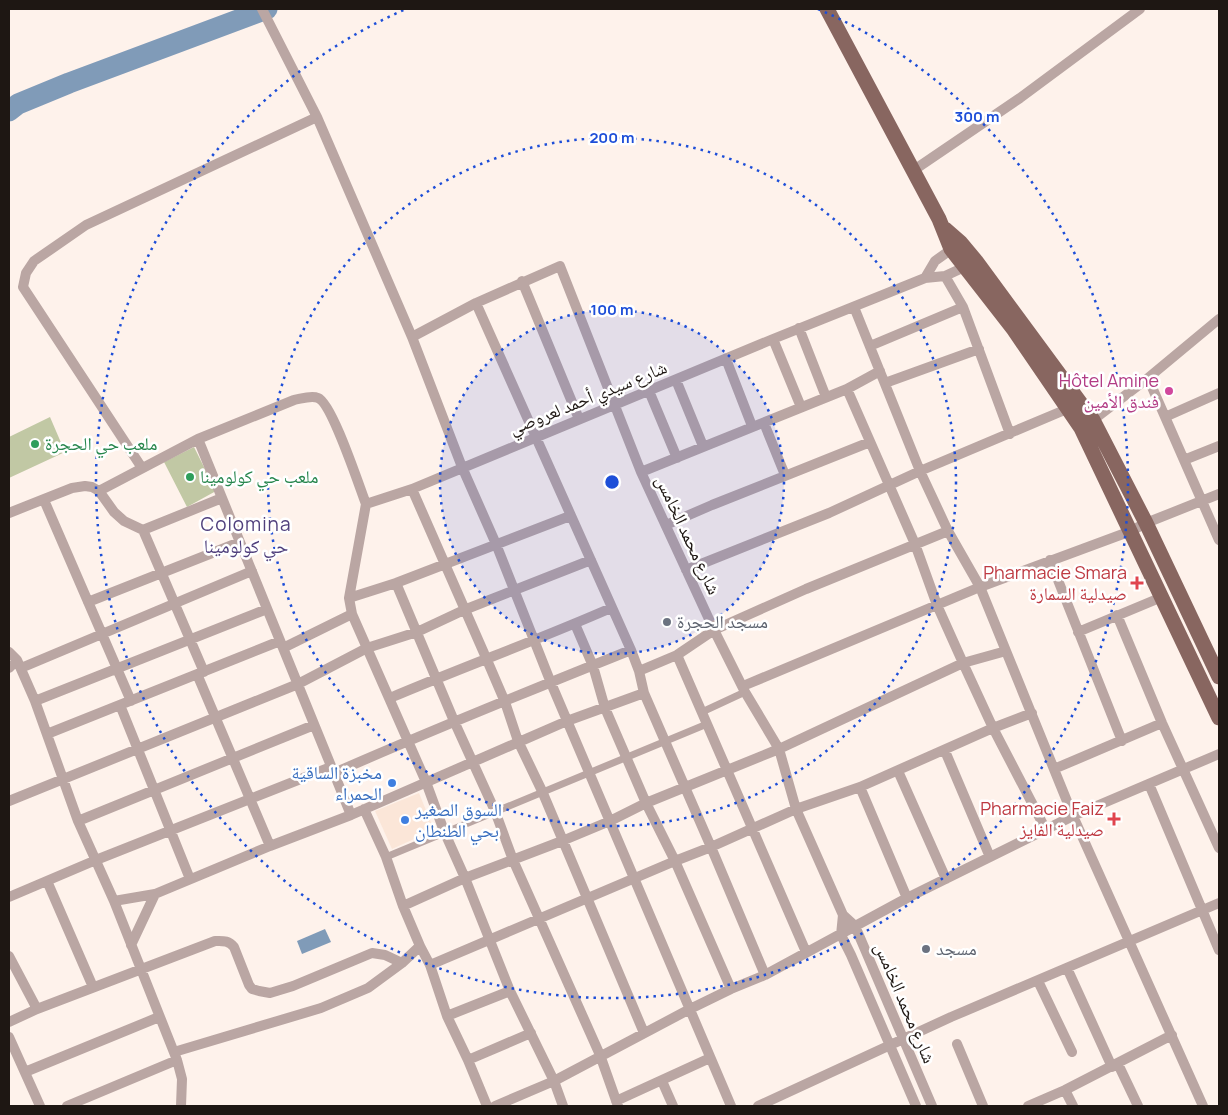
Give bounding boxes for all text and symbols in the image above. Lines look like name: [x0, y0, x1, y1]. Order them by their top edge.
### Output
text: 300 m: [955, 106, 999, 127]
text: 200 m: [589, 127, 635, 148]
text: 100 m: [591, 299, 633, 320]
street label: شارع سيدي أحمد لعروصي: [505, 354, 671, 443]
place label: Hôtel Amine فندق الأمين: [1059, 368, 1159, 413]
marker: Hôtel Amine فندق الأمين: [1163, 385, 1175, 397]
place label: ملعب حي الحجرة: [45, 431, 157, 459]
marker: ملعب حي الحجرة: [29, 438, 41, 450]
place label: ملعب حي كولومينا: [200, 464, 318, 492]
marker: ملعب حي كولومينا: [184, 471, 196, 483]
street label: شارع محمد الخامس: [651, 471, 727, 598]
centre of rings: [603, 473, 621, 491]
district label: Colomina حي كولومينا: [201, 511, 291, 562]
place label: Pharmacie Smara صيدلية السمارة: [983, 560, 1127, 605]
marker: Pharmacie Smara صيدلية السمارة: [1131, 577, 1143, 589]
place label: مسجد الحجرة: [677, 609, 768, 633]
marker: مسجد الحجرة: [661, 616, 673, 628]
place label: مخبزة الساقية الحمراء: [292, 760, 382, 805]
marker: مخبزة الساقية الحمراء: [386, 777, 398, 789]
place label: Pharmacie Faiz صيدلية الفايز: [980, 796, 1104, 841]
place label: السوق الصغير بحي الطنطان: [414, 797, 502, 846]
marker: Pharmacie Faiz صيدلية الفايز: [1108, 813, 1120, 825]
marker: السوق الصغير بحي الطنطان: [399, 814, 411, 826]
place label: مسجد: [936, 936, 977, 960]
street label: شارع محمد الخامس: [870, 939, 942, 1067]
marker: مسجد: [920, 943, 932, 955]

